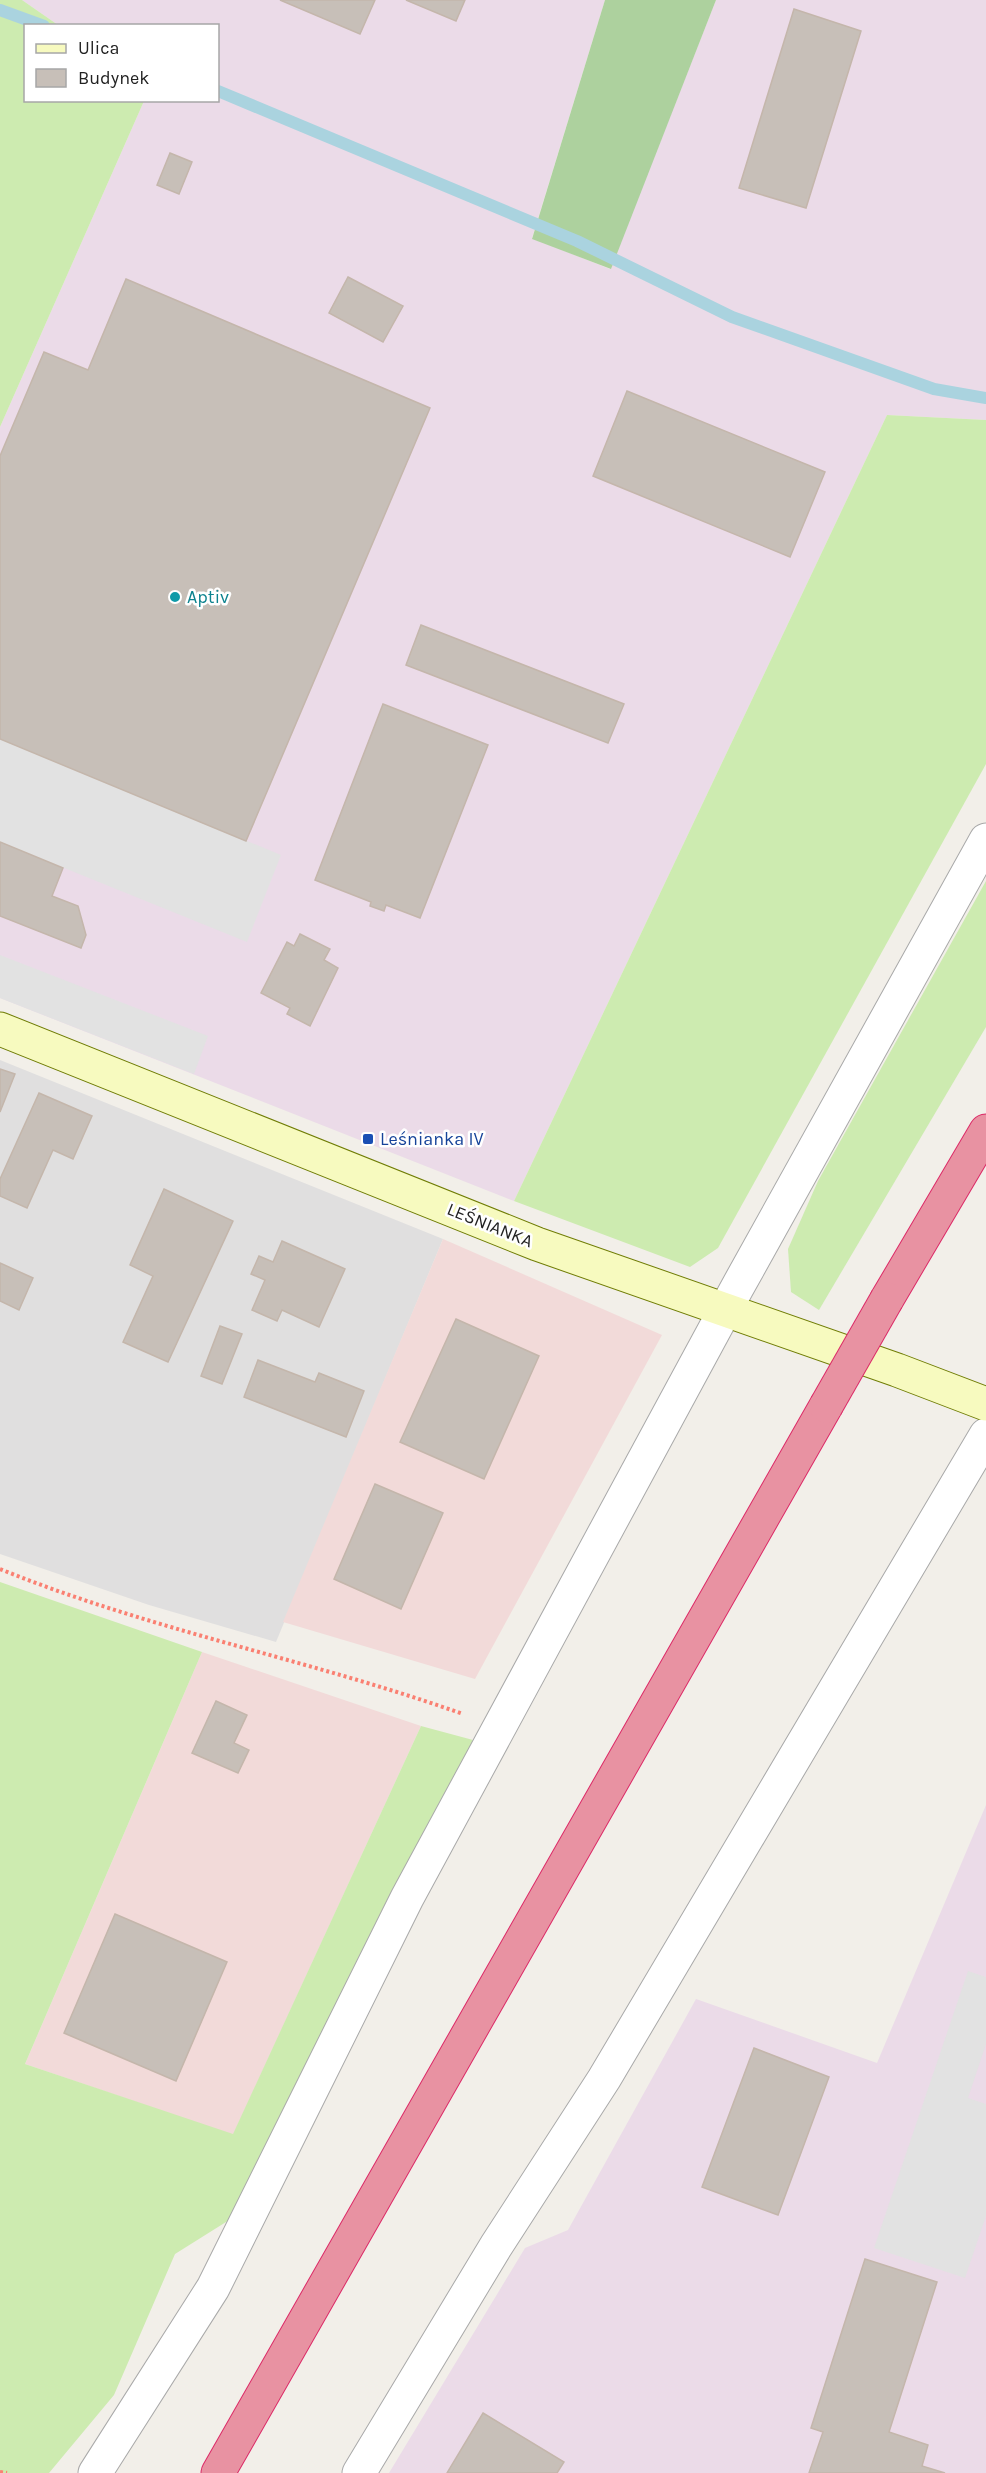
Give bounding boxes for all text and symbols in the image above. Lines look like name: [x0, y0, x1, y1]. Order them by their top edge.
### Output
legend: [24, 24, 219, 102]
text: Ulica: [78, 37, 119, 59]
text: Budynek: [78, 67, 149, 89]
place label: Aptiv: [187, 586, 229, 608]
marker: Aptiv: [168, 590, 182, 604]
place label: Leśnianka IV: [380, 1128, 484, 1150]
marker: Leśnianka IV: [361, 1132, 375, 1146]
street label: LEŚNIANKA: [444, 1197, 537, 1252]

